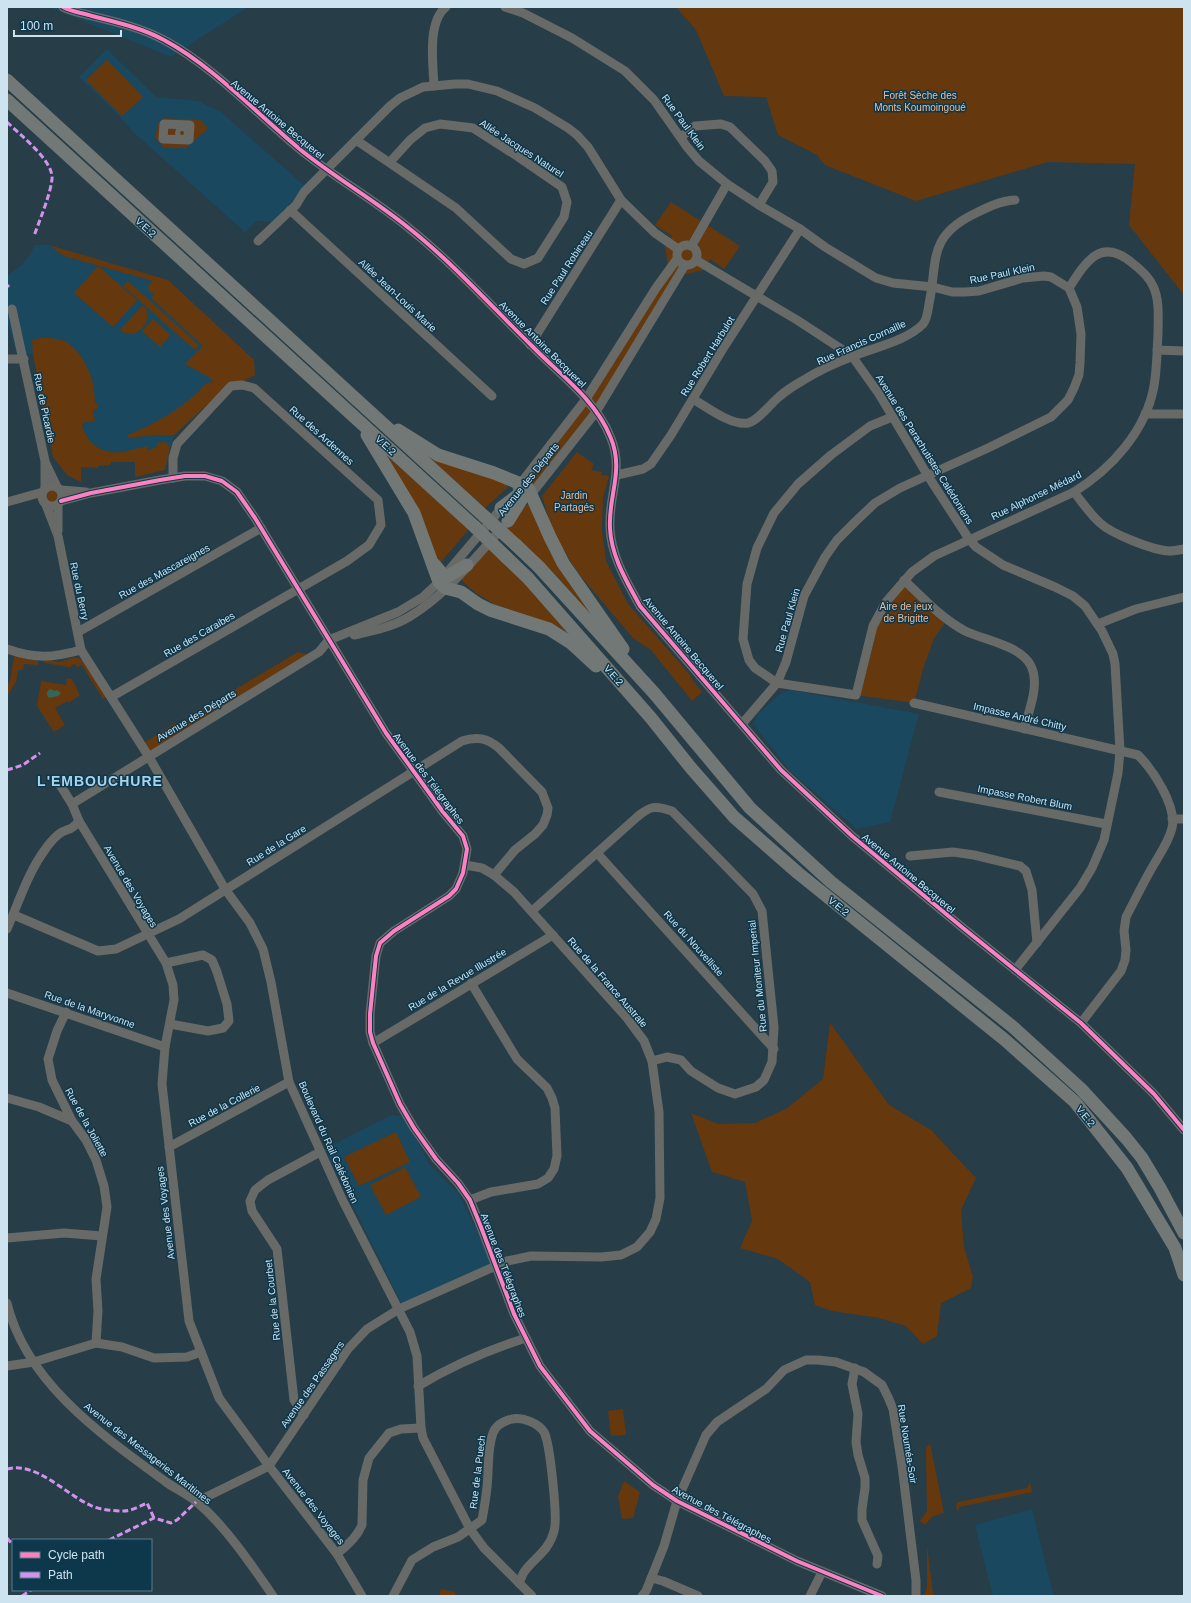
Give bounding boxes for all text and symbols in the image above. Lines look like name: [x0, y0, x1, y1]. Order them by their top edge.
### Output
scale bar: [14, 12, 121, 38]
text: 100 m: [20, 19, 53, 33]
street label: Avenue Antoine Becquerel: [229, 77, 326, 161]
park label: Forêt Sèche des Monts Koumoingoué: [874, 90, 966, 113]
street label: Rue Paul Klein: [660, 92, 707, 152]
street label: Allée Jacques Naturel: [478, 117, 566, 180]
street label: V.E.2: [133, 215, 158, 240]
street label: Rue Paul Robineau: [538, 228, 595, 307]
street label: Allée Jean-Louis Marie: [357, 257, 439, 334]
street label: Rue Paul Klein: [969, 261, 1036, 286]
street label: Avenue Antoine Becquerel: [497, 299, 588, 390]
street label: Rue Robert Harbulot: [678, 314, 737, 398]
street label: Rue Francis Cornaille: [815, 318, 908, 367]
street label: Rue de Picardie: [32, 372, 57, 444]
street label: Avenue des Parachutistes Calédoniens: [874, 372, 975, 526]
street label: Rue des Ardennes: [287, 404, 356, 467]
street label: V.E.2: [373, 433, 398, 458]
street label: Avenue des Départs: [496, 441, 561, 518]
street label: Rue Alphonse Médard: [989, 469, 1083, 522]
park label: Jardin Partagés: [554, 490, 594, 513]
street label: Rue des Mascareignes: [117, 542, 212, 601]
street label: Rue du Berry: [68, 561, 91, 621]
street label: Rue Paul Klein: [773, 587, 802, 653]
street label: Avenue Antoine Becquerel: [642, 595, 726, 692]
park label: Aire de jeux de Brigitte: [880, 601, 932, 624]
street label: Rue des Caraibes: [162, 610, 237, 659]
street label: V.E.2: [602, 663, 626, 688]
street label: Avenue des Départs: [155, 687, 238, 743]
street label: Impasse André Chitty: [972, 700, 1067, 733]
street label: Avenue des Télégraphes: [391, 731, 466, 826]
district label: L'EMBOUCHURE: [37, 773, 163, 789]
street label: Impasse Robert Blum: [977, 783, 1073, 812]
street label: Rue de la Gare: [245, 823, 308, 868]
street label: Avenue Antoine Becquerel: [860, 831, 957, 915]
street label: Avenue des Voyages: [102, 843, 159, 929]
street label: V.E.2: [826, 895, 852, 918]
street label: Rue du Nouvelliste: [661, 908, 726, 979]
street label: Rue du Moniteur Imperial: [746, 920, 769, 1032]
street label: Rue de la France Australe: [566, 935, 650, 1030]
street label: Rue de la Revue Illustrée: [406, 946, 509, 1013]
street label: Rue de la Maryvonne: [43, 989, 137, 1030]
street label: Boulevard du Rail Calédonien: [297, 1080, 360, 1205]
street label: Rue de la Collerie: [187, 1082, 262, 1129]
street label: Rue de la Joliette: [63, 1086, 110, 1159]
street label: V.E.2: [1074, 1104, 1098, 1129]
street label: Avenue des Voyages: [154, 1166, 177, 1260]
street label: Avenue des Télégraphes: [479, 1211, 529, 1319]
street label: Rue de la Courbet: [263, 1259, 282, 1341]
street label: Avenue des Passagers: [278, 1339, 346, 1429]
street label: Avenue des Messageries Maritimes: [82, 1400, 213, 1506]
street label: Rue Nouméa-Soir: [896, 1404, 919, 1485]
street label: Rue de la Puech: [468, 1435, 487, 1509]
street label: Avenue des Voyages: [280, 1466, 347, 1547]
street label: Avenue des Télégraphes: [670, 1484, 773, 1545]
legend: [12, 1539, 152, 1591]
text: Cycle path: [48, 1548, 105, 1562]
text: Path: [48, 1568, 73, 1582]

